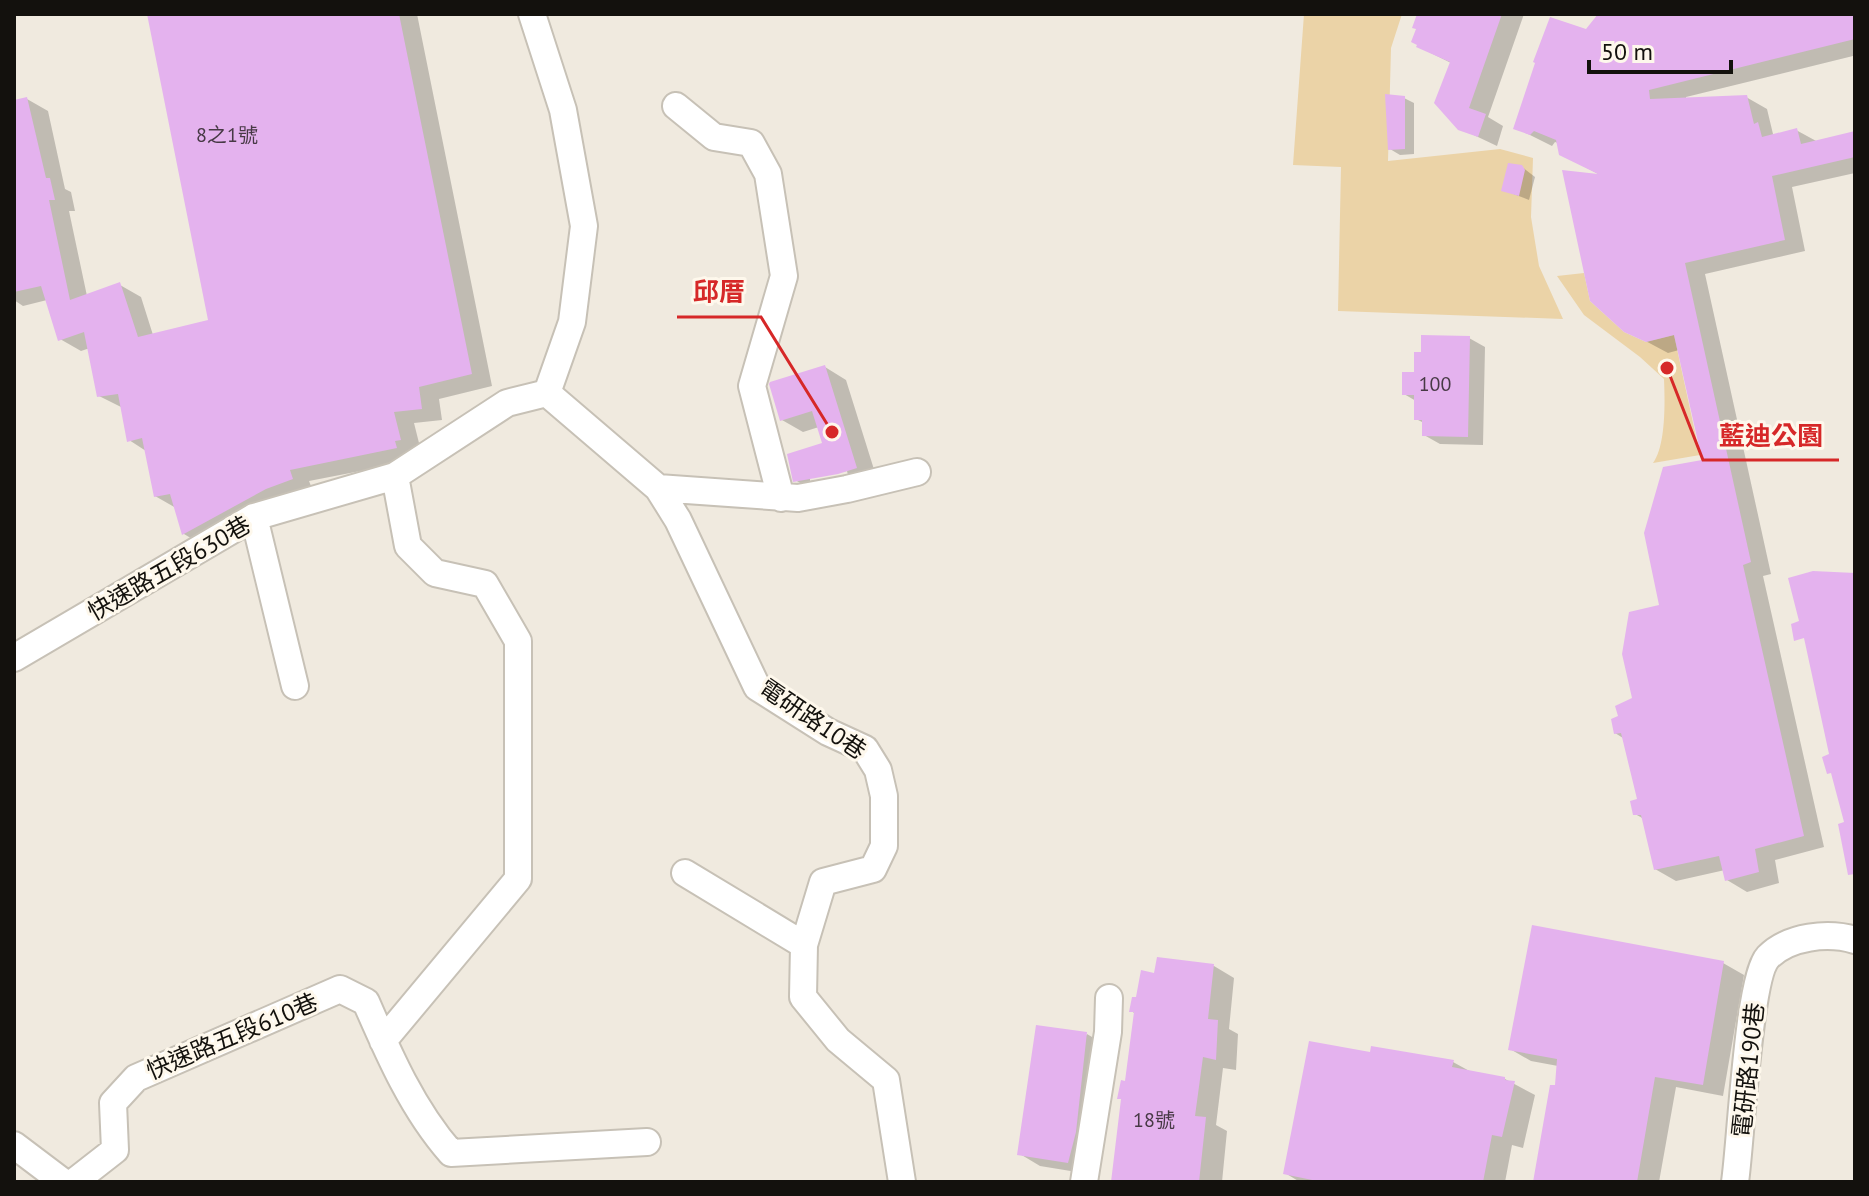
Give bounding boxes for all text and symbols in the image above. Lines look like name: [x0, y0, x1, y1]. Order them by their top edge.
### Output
scale bar: [1589, 24, 1731, 74]
text: 50 m: [1601, 36, 1653, 67]
house number: 8之1號: [196, 122, 258, 148]
callout: 邱厝: [677, 267, 761, 317]
text: 邱厝: [693, 275, 745, 308]
house number: 100: [1419, 371, 1451, 397]
callout: 藍迪公園: [1703, 410, 1839, 460]
text: 藍迪公園: [1719, 419, 1823, 452]
street label: 快速路五段630巷: [82, 509, 256, 627]
street label: 電研路10巷: [754, 672, 872, 766]
street label: 快速路五段610巷: [142, 986, 322, 1086]
street label: 電研路190巷: [1726, 1001, 1770, 1139]
house number: 18號: [1133, 1107, 1175, 1133]

